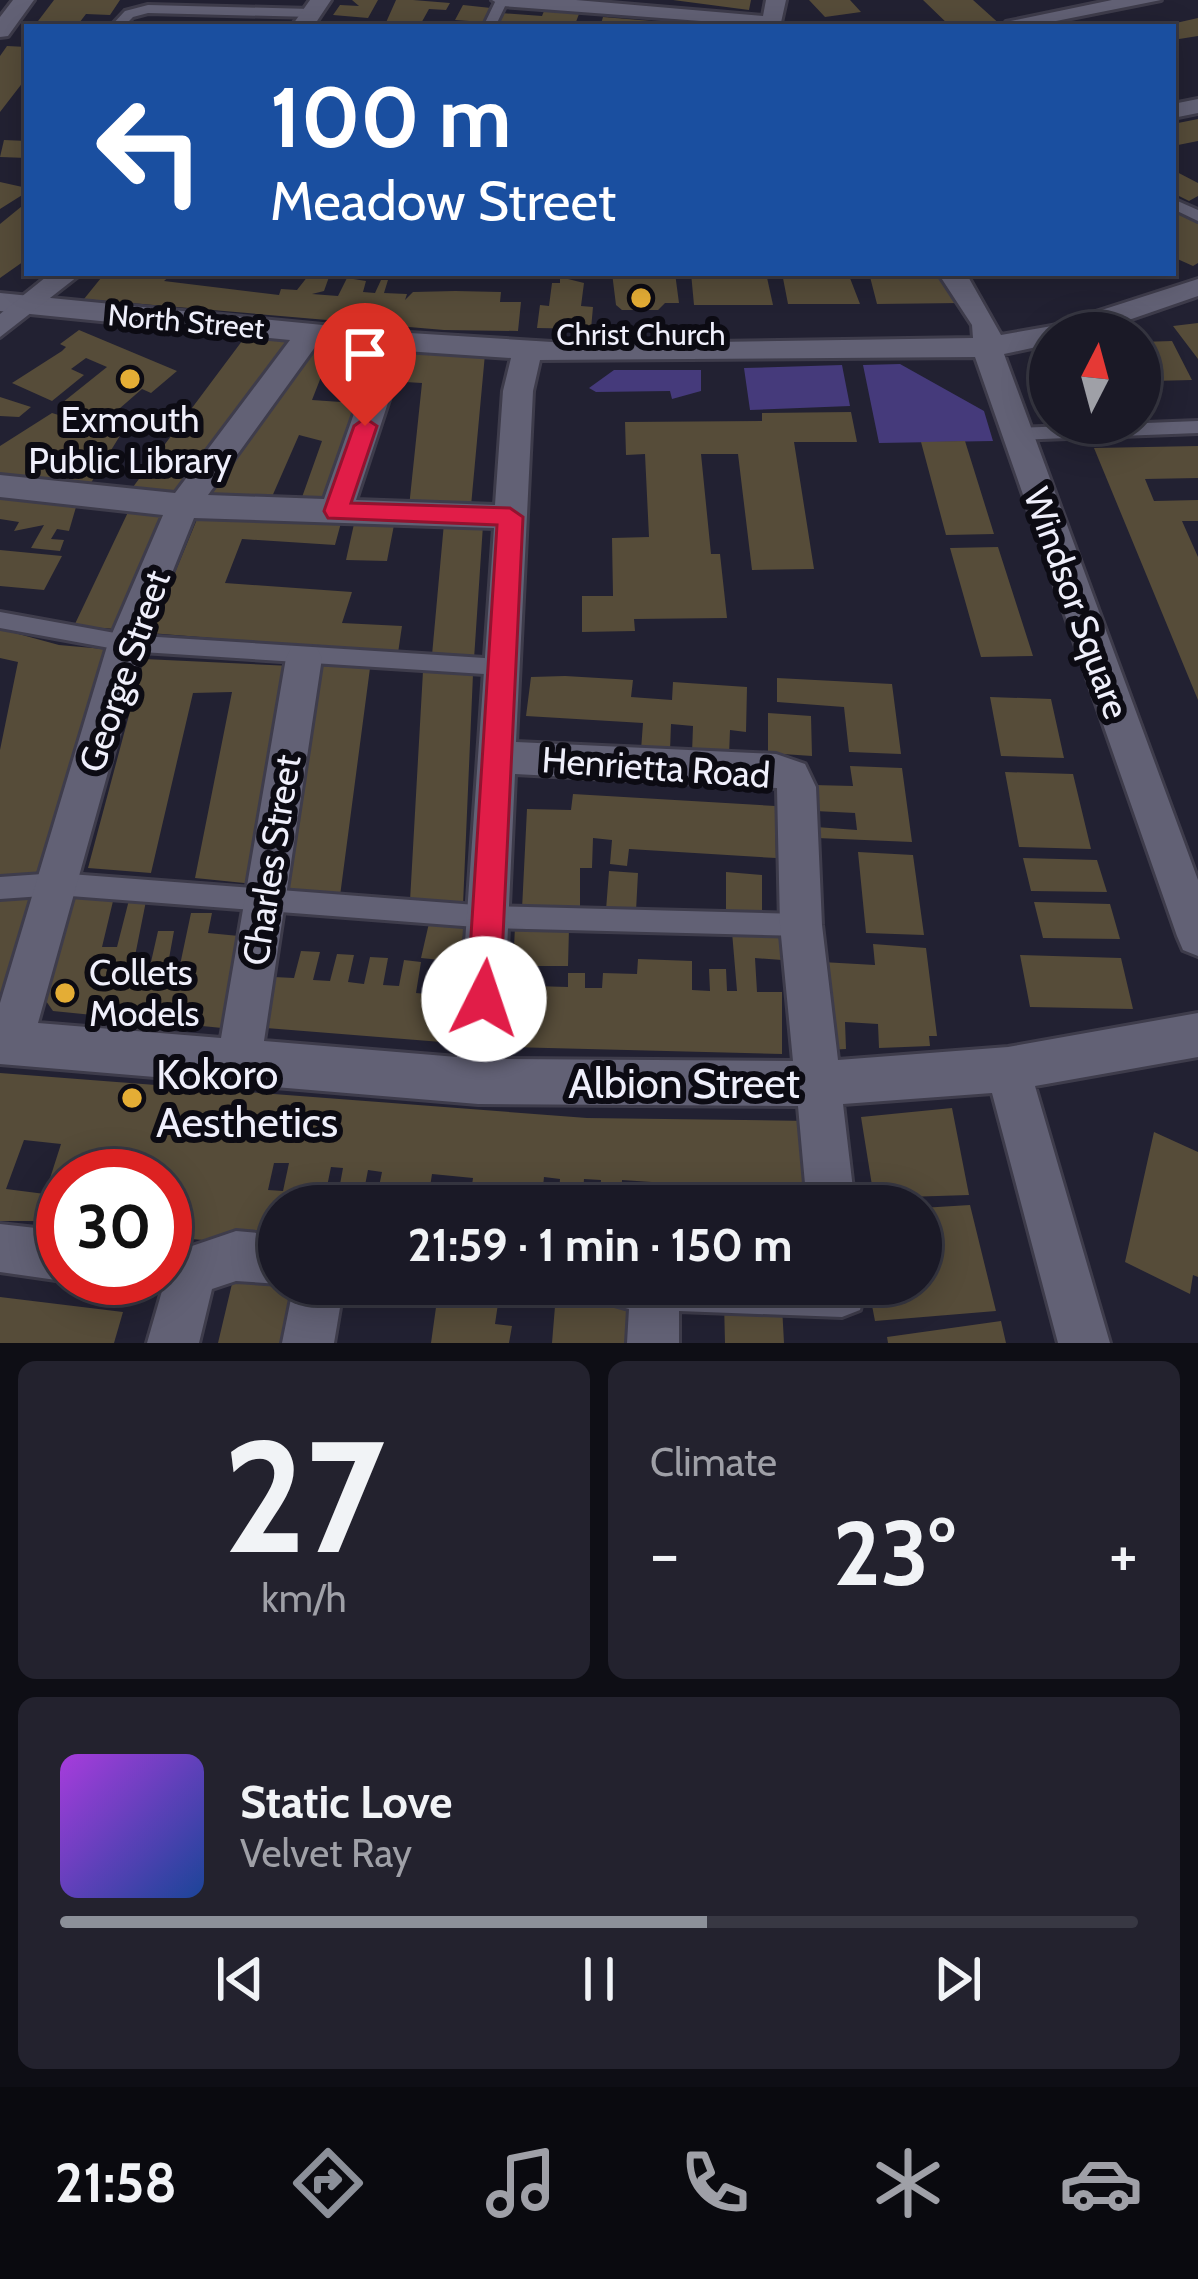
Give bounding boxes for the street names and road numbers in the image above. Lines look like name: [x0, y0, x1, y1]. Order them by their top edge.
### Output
street label: North Street: [106, 296, 266, 347]
street label: Windsor Square: [1015, 482, 1139, 724]
street label: George Street: [69, 564, 179, 778]
street label: Henrietta Road: [540, 737, 772, 797]
street label: Charles Street: [233, 752, 309, 968]
street label: Albion Street: [568, 1057, 800, 1109]

